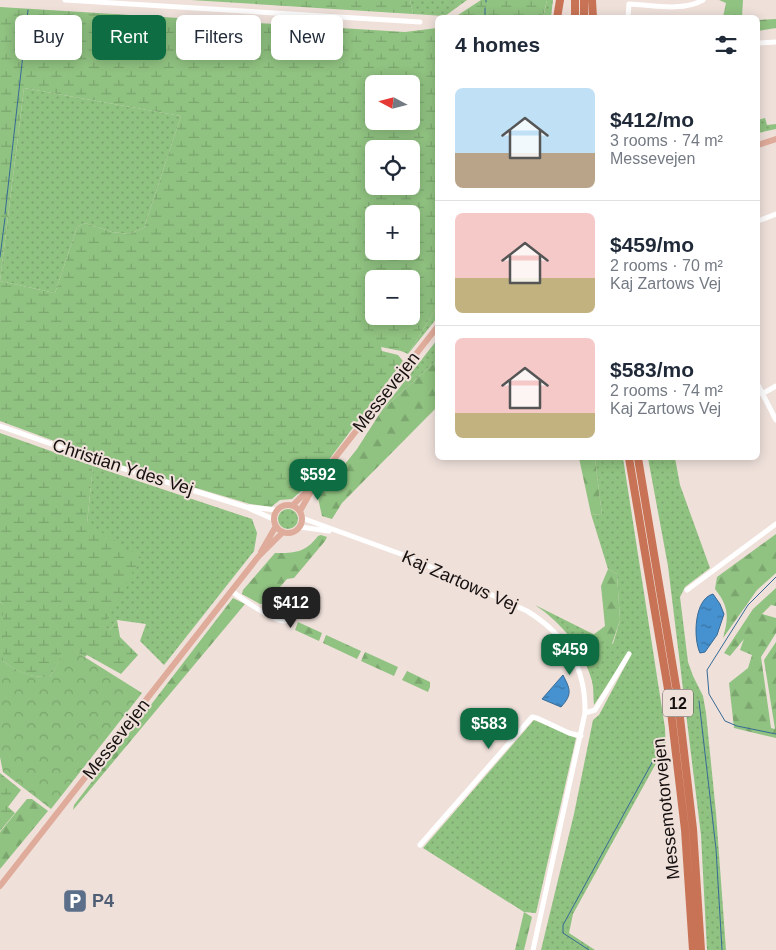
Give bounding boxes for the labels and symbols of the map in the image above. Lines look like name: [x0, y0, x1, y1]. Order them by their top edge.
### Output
north arrow: [365, 75, 420, 130]
street label: Messevejen: [349, 348, 423, 436]
street label: Christian Ydes Vej: [50, 435, 196, 499]
pin: $592: [288, 458, 348, 501]
street label: Kaj Zartows Vej: [399, 546, 521, 616]
pin: $412: [261, 586, 321, 629]
pin: $459: [540, 634, 600, 676]
road number: 12: [663, 690, 693, 716]
street label: Messevejen: [79, 695, 153, 783]
pin: $583: [459, 708, 519, 750]
street label: Messemotorvejen: [649, 737, 683, 881]
parking icon: P4: [62, 888, 88, 914]
place label: P4: [92, 891, 114, 911]

